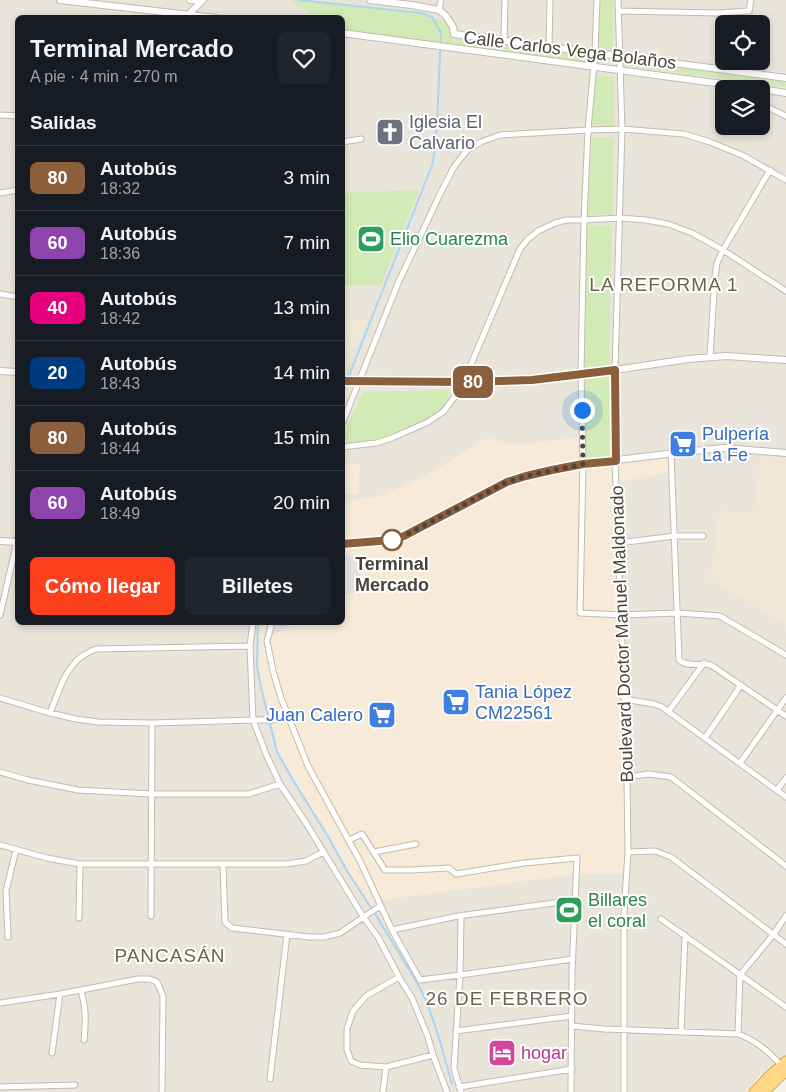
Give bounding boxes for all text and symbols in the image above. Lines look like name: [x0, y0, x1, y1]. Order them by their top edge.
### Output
map controls: [715, 15, 770, 135]
button: locate: [715, 15, 770, 70]
street label: Calle Carlos Vega Bolaños: [463, 27, 677, 73]
button: heart: [278, 32, 330, 84]
text: Terminal Mercado: [30, 35, 234, 62]
text: A pie · 4 min · 270 m: [30, 68, 178, 85]
button: layers: [715, 80, 770, 135]
text: Salidas: [30, 112, 97, 133]
place label: Iglesia El Calvario: [409, 112, 482, 153]
church icon: Iglesia El Calvario: [375, 117, 405, 147]
text: Autobús: [100, 158, 177, 179]
text: 3 min: [284, 167, 330, 188]
text: 80: [47, 168, 68, 188]
text: 18:32: [100, 180, 140, 197]
text: Autobús: [100, 223, 177, 244]
sports icon: Elio Cuarezma: [356, 224, 386, 254]
place label: Elio Cuarezma: [390, 229, 509, 249]
text: 7 min: [284, 232, 330, 253]
text: 60: [47, 233, 68, 253]
text: 18:36: [100, 245, 140, 262]
district label: LA REFORMA 1: [589, 274, 739, 295]
text: Autobús: [100, 288, 177, 309]
text: 13 min: [273, 297, 330, 318]
text: 40: [47, 298, 68, 318]
text: 18:42: [100, 310, 140, 327]
text: Autobús: [100, 353, 177, 374]
text: 14 min: [273, 362, 330, 383]
text: 20: [47, 363, 68, 383]
line badge: 80: [450, 366, 496, 398]
text: 80: [463, 372, 483, 392]
text: 18:43: [100, 375, 140, 392]
your location: [570, 398, 595, 423]
text: Autobús: [100, 418, 177, 439]
place label: Pulpería La Fe: [702, 424, 770, 465]
text: 15 min: [273, 427, 330, 448]
text: 80: [47, 428, 68, 448]
supermarket icon: Pulpería La Fe: [668, 429, 698, 459]
text: 18:44: [100, 440, 140, 457]
text: Autobús: [100, 483, 177, 504]
street label: Boulevard Doctor Manuel Maldonado: [607, 485, 637, 783]
text: 20 min: [273, 492, 330, 513]
text: 60: [47, 493, 68, 513]
text: 18:49: [100, 505, 140, 522]
marker: Terminal Mercado: [381, 529, 403, 551]
place label: Terminal Mercado: [355, 554, 429, 595]
button: Cómo llegar: [30, 557, 175, 615]
button: Billetes: [185, 557, 330, 615]
place label: Tania López CM22561: [475, 682, 572, 723]
supermarket icon: Tania López CM22561: [441, 687, 471, 717]
supermarket icon: Juan Calero: [367, 700, 397, 730]
place label: Juan Calero: [266, 705, 363, 725]
place label: Billares el coral: [588, 890, 647, 931]
sports icon: Billares el coral: [554, 895, 584, 925]
district label: PANCASÁN: [114, 945, 226, 966]
district label: 26 DE FEBRERO: [426, 988, 588, 1009]
hotel icon: hogar: [487, 1038, 517, 1068]
place label: hogar: [521, 1043, 567, 1063]

